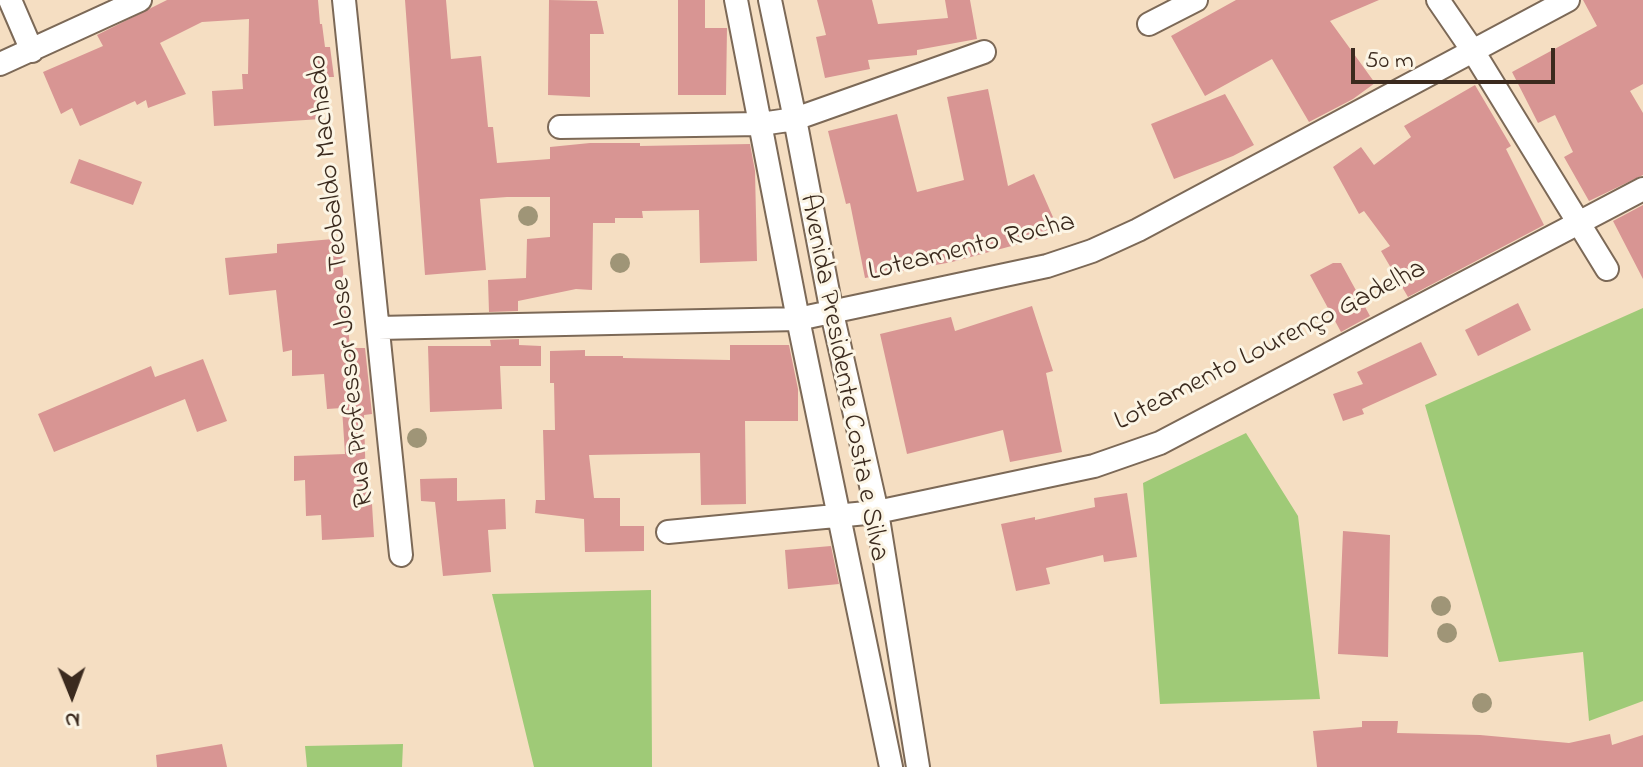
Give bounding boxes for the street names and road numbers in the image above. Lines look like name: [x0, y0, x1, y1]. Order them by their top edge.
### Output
street label: Rua Professor Jose Teobaldo Machado: [303, 53, 383, 509]
street label: Avenida Presidente Costa e Silva: [790, 192, 894, 564]
street label: Loteamento Rocha: [865, 207, 1079, 291]
street label: Loteamento Lourenço Gadelha: [1110, 254, 1432, 440]

